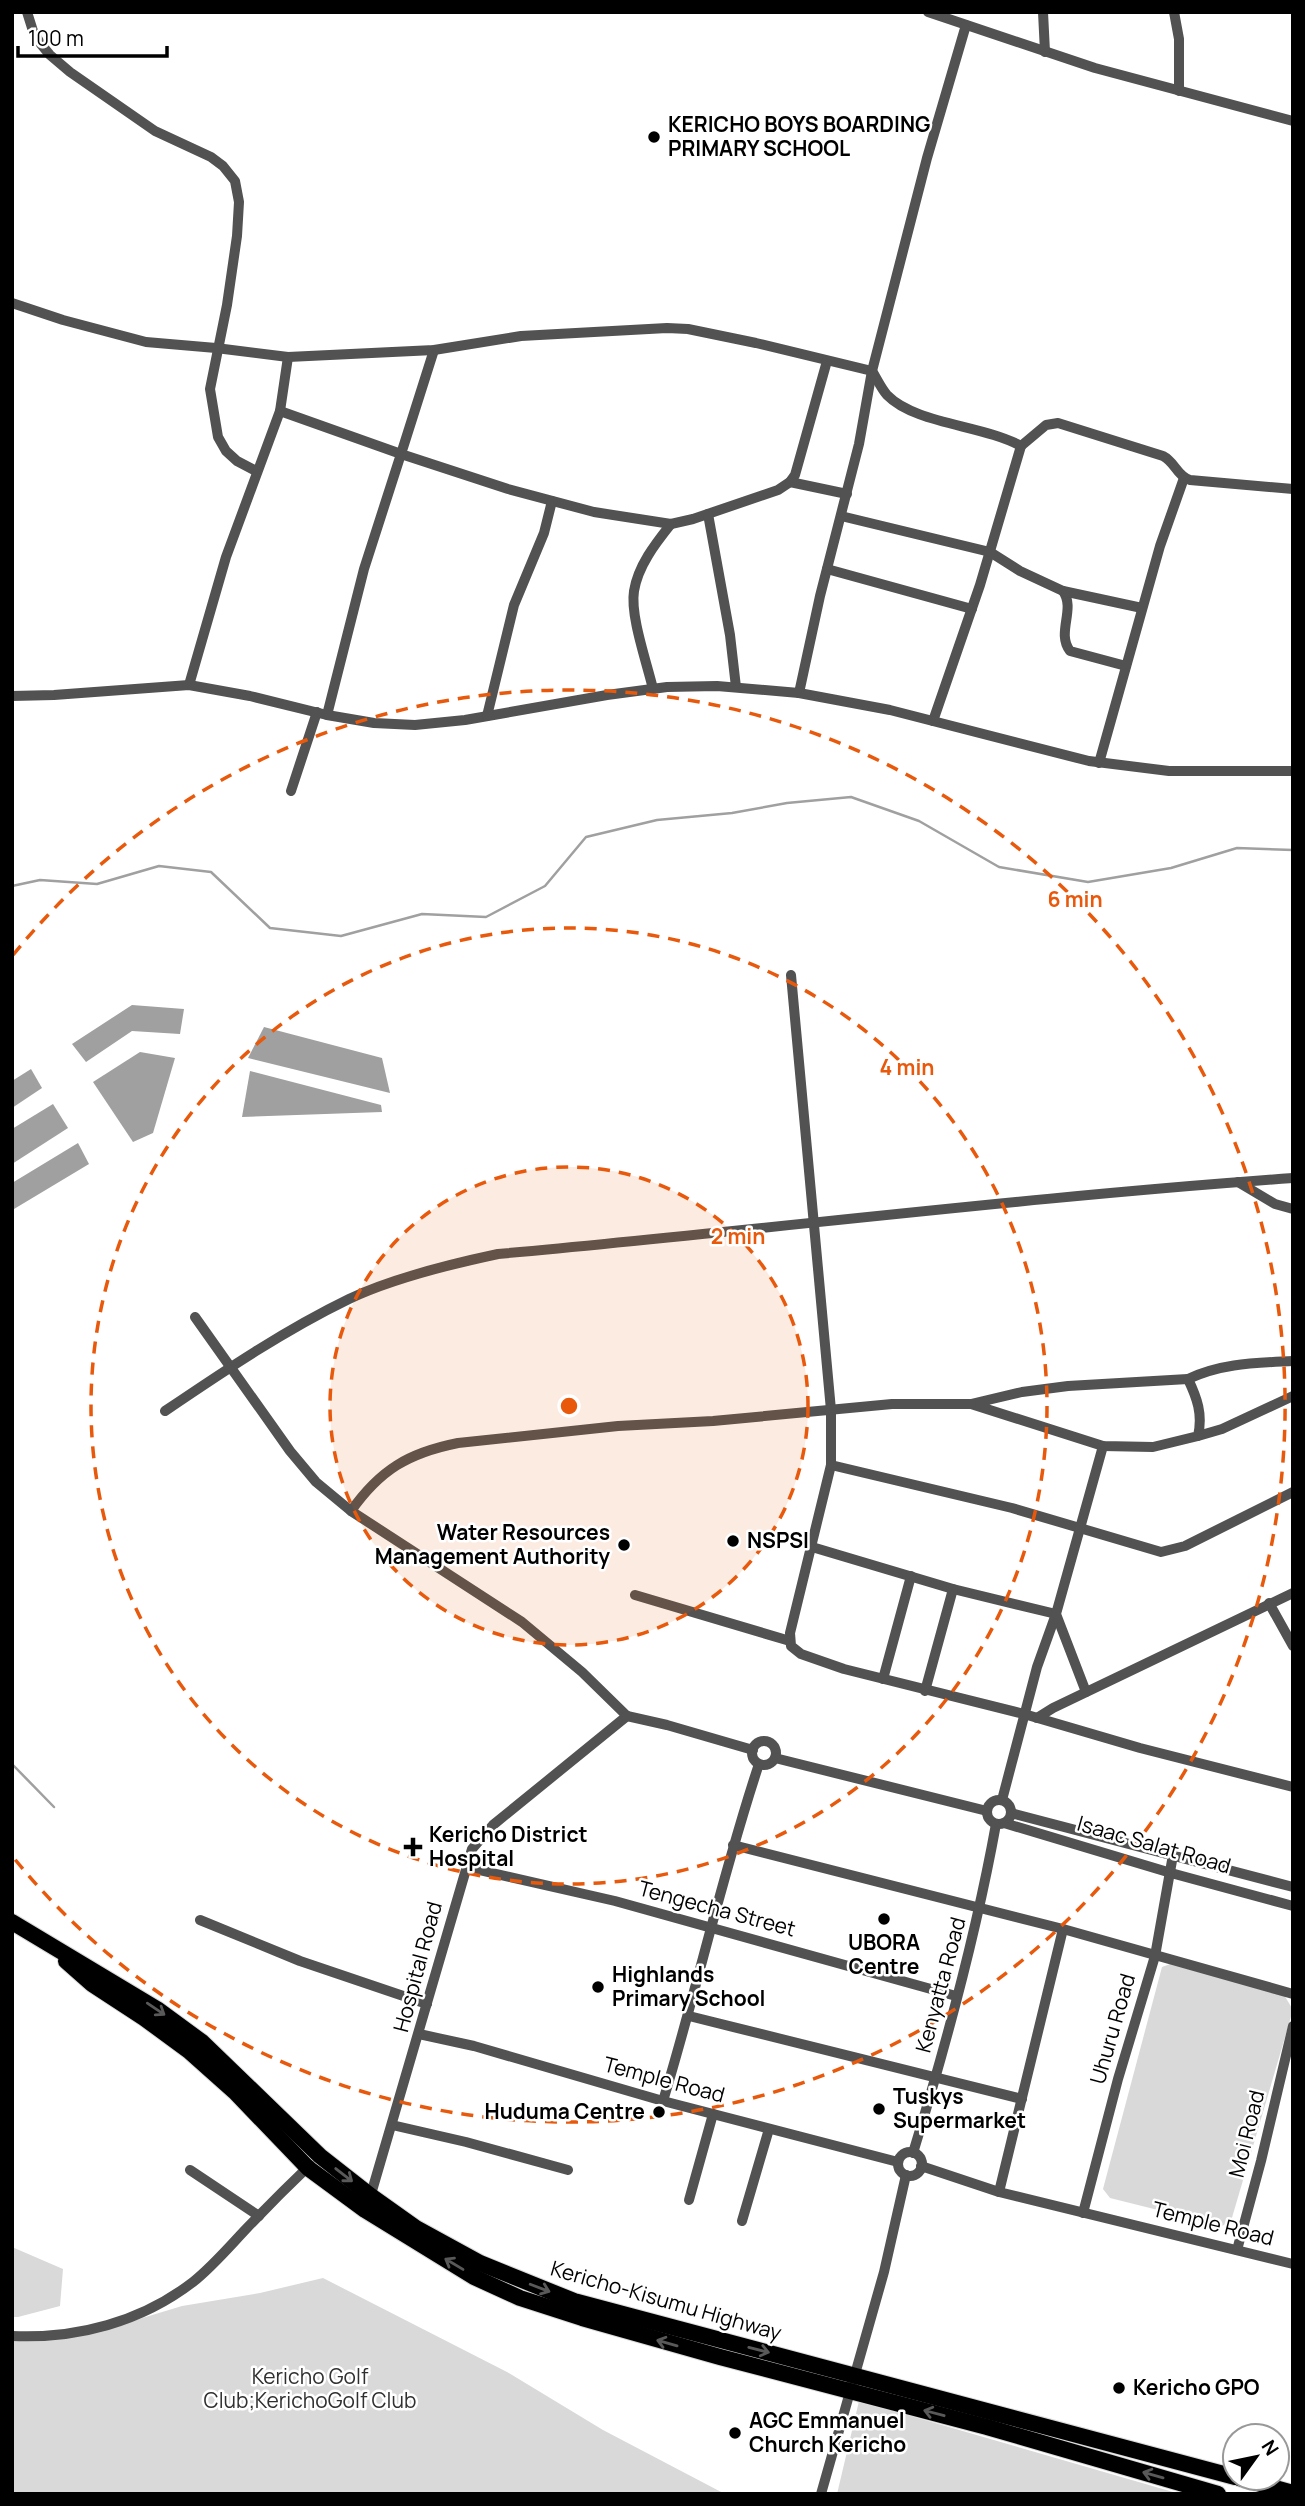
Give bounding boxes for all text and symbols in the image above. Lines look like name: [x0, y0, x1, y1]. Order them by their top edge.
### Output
scale bar: [18, 14, 166, 58]
text: 100 m: [28, 24, 84, 52]
place label: KERICHO BOYS BOARDING PRIMARY SCHOOL: [668, 110, 930, 162]
marker: KERICHO BOYS BOARDING PRIMARY SCHOOL: [646, 129, 662, 145]
text: 6 min: [1047, 885, 1103, 913]
text: 4 min: [880, 1053, 934, 1081]
text: 2 min: [711, 1222, 765, 1250]
centre of rings: [557, 1394, 581, 1418]
place label: Water Resources Management Authority: [375, 1518, 610, 1570]
place label: NSPSI: [747, 1526, 809, 1554]
marker: NSPSI: [725, 1533, 741, 1549]
marker: Water Resources Management Authority: [616, 1537, 632, 1553]
street label: Isaac Salat Road: [1074, 1809, 1234, 1879]
place label: Kericho District Hospital: [429, 1820, 588, 1872]
marker: Kericho District Hospital: [403, 1837, 423, 1857]
street label: Tengecha Street: [636, 1874, 799, 1942]
street label: Hospital Road: [386, 1898, 448, 2035]
marker: UBORA Centre: [876, 1911, 892, 1927]
street label: Kenyatta Road: [909, 1914, 972, 2056]
place label: UBORA Centre: [848, 1928, 920, 1980]
place label: Highlands Primary School: [612, 1960, 766, 2012]
street label: Uhuru Road: [1083, 1970, 1141, 2087]
marker: Highlands Primary School: [590, 1979, 606, 1995]
one-way arrow: [145, 2002, 165, 2016]
street label: Temple Road: [601, 2049, 728, 2109]
place label: Tuskys Supermarket: [893, 2082, 1026, 2134]
street label: Moi Road: [1222, 2087, 1270, 2180]
place label: Huduma Centre: [485, 2097, 645, 2125]
marker: Tuskys Supermarket: [871, 2101, 887, 2117]
marker: Huduma Centre: [651, 2104, 667, 2120]
one-way arrow: [335, 2168, 353, 2183]
street label: Temple Road: [1150, 2194, 1277, 2252]
street label: Kericho-Kisumu Highway: [548, 2254, 785, 2346]
one-way arrow: [444, 2257, 464, 2271]
one-way arrow: [529, 2283, 551, 2296]
one-way arrow: [656, 2335, 678, 2348]
one-way arrow: [747, 2344, 770, 2357]
park label: Kericho Golf Club;KerichoGolf Club: [204, 2362, 416, 2414]
place label: Kericho GPO: [1133, 2373, 1260, 2401]
marker: Kericho GPO: [1111, 2380, 1127, 2396]
place label: AGC Emmanuel Church Kericho: [749, 2406, 906, 2458]
one-way arrow: [923, 2406, 946, 2419]
north arrow: [1221, 2422, 1291, 2492]
marker: AGC Emmanuel Church Kericho: [727, 2425, 743, 2441]
text: N: [1256, 2435, 1285, 2461]
one-way arrow: [1142, 2468, 1165, 2481]

